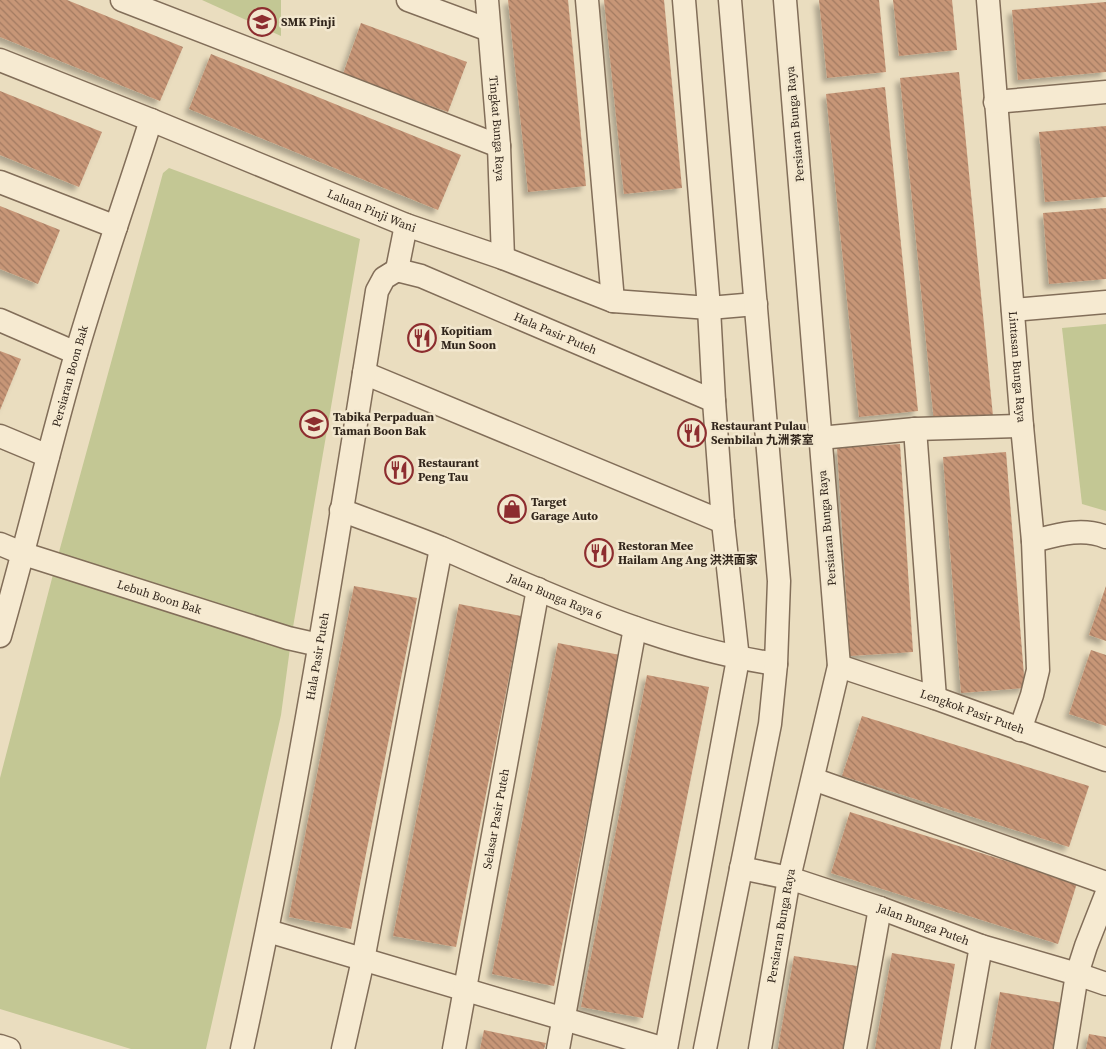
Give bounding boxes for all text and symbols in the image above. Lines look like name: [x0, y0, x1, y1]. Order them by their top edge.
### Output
school or university icon: SMK Pinji: [247, 7, 277, 37]
place label: SMK Pinji: [281, 14, 335, 30]
street label: Persiaran Bunga Raya: [782, 65, 808, 183]
street label: Tingkat Bunga Raya: [485, 75, 508, 183]
street label: Laluan Pinji Wani: [325, 185, 419, 236]
street label: Hala Pasir Puteh: [511, 309, 599, 358]
street label: Lintasan Bunga Raya: [1005, 311, 1030, 424]
street label: Persiaran Boon Bak: [48, 323, 92, 429]
restaurant icon: Kopitiam Mun Soon: [407, 323, 437, 353]
place label: Kopitiam Mun Soon: [441, 323, 497, 353]
school or university icon: Tabika Perpaduan Taman Boon Bak: [299, 409, 329, 439]
place label: Tabika Perpaduan Taman Boon Bak: [333, 409, 435, 439]
restaurant icon: Restaurant Pulau Sembilan 九洲茶室: [677, 418, 707, 448]
place label: Restaurant Pulau Sembilan 九洲茶室: [711, 418, 814, 448]
restaurant icon: Restaurant Peng Tau: [384, 455, 414, 485]
place label: Restaurant Peng Tau: [418, 455, 480, 485]
street label: Persiaran Bunga Raya: [814, 469, 840, 587]
shop icon: Target Garage Auto: [497, 494, 527, 524]
place label: Target Garage Auto: [531, 494, 598, 524]
restaurant icon: Restoran Mee Hailam Ang Ang 洪洪面家: [584, 538, 614, 568]
place label: Restoran Mee Hailam Ang Ang 洪洪面家: [618, 538, 758, 568]
street label: Jalan Bunga Raya 6: [504, 569, 605, 623]
street label: Lebuh Boon Bak: [115, 576, 204, 618]
street label: Hala Pasir Puteh: [302, 611, 333, 701]
street label: Lengkok Pasir Puteh: [918, 686, 1027, 738]
street label: Selasar Pasir Puteh: [479, 767, 513, 870]
street label: Persiaran Bunga Raya: [763, 866, 799, 984]
street label: Jalan Bunga Puteh: [874, 899, 972, 949]

